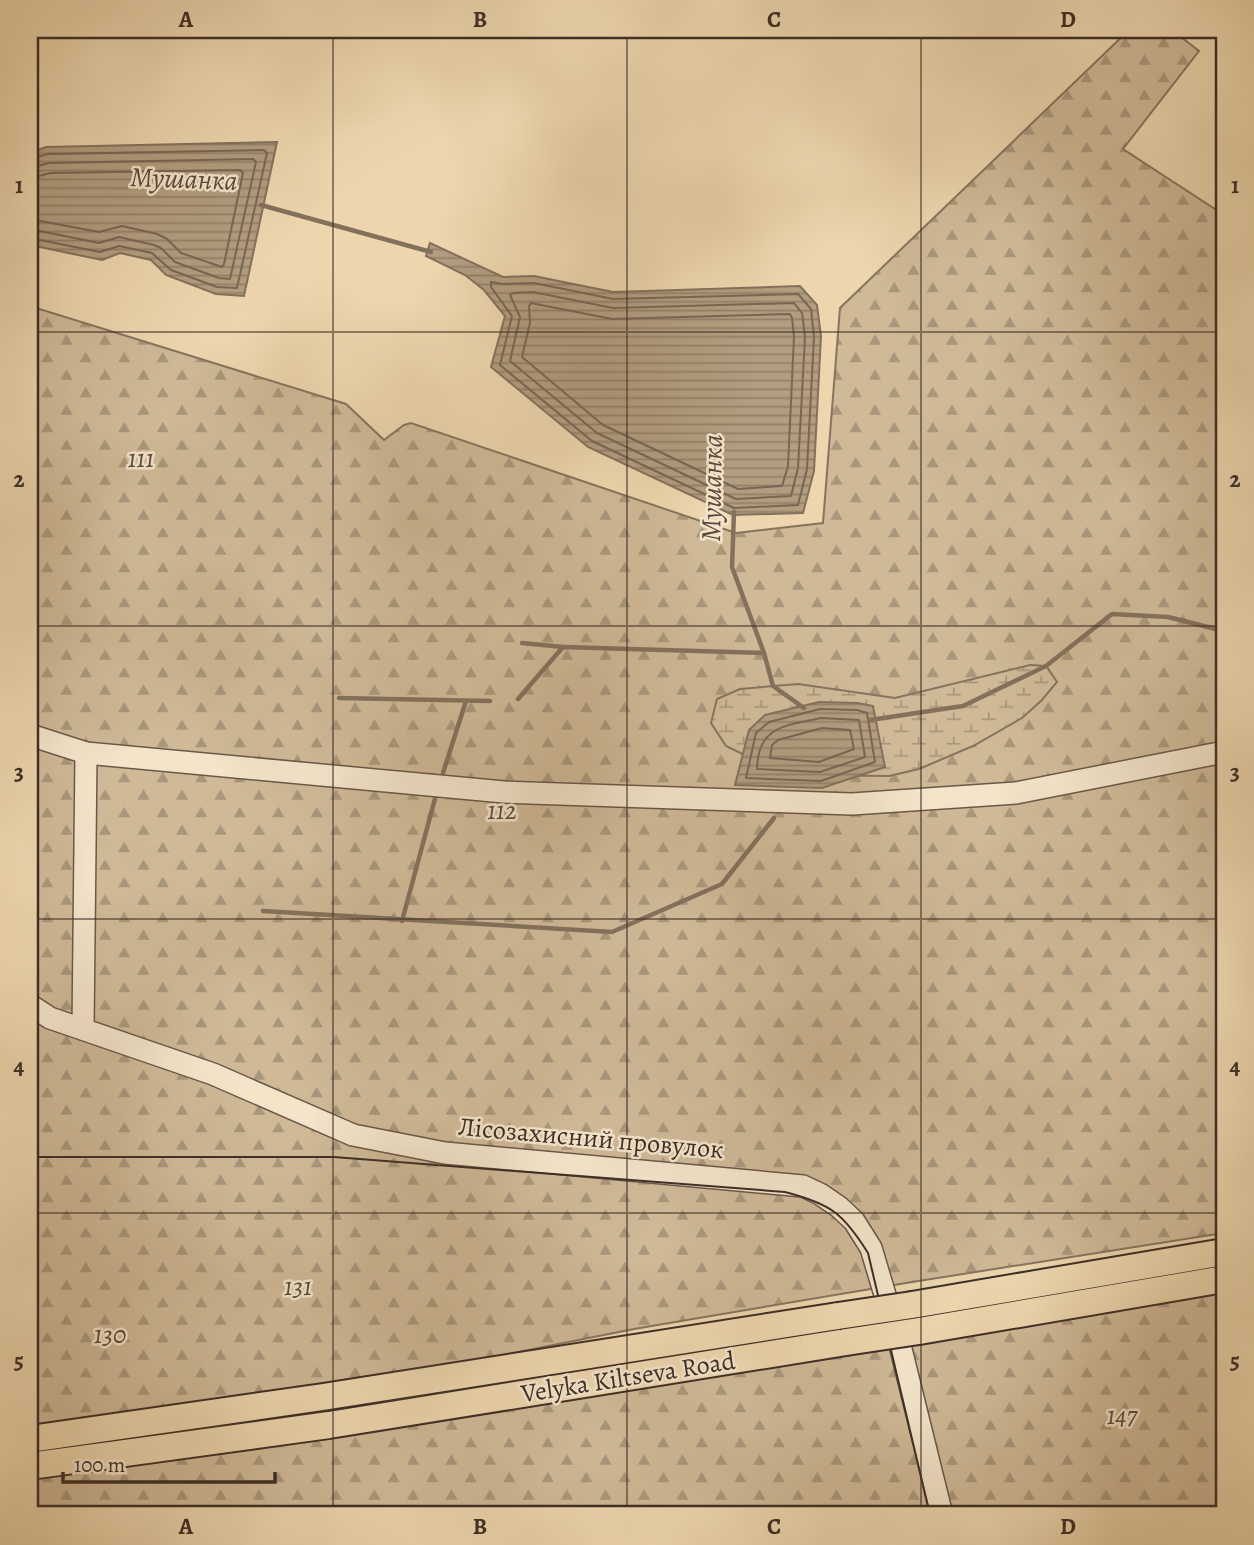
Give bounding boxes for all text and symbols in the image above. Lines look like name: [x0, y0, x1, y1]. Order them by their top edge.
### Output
text: A: [178, 4, 194, 35]
text: B: [473, 4, 487, 35]
text: C: [767, 4, 781, 35]
text: D: [1060, 4, 1076, 35]
water label: Мушанка: [130, 158, 238, 200]
text: 1: [15, 170, 23, 201]
text: 1: [1231, 170, 1239, 201]
water label: Мушанка: [692, 434, 732, 542]
park label: 111: [128, 441, 154, 476]
text: 2: [13, 464, 25, 495]
text: 2: [1229, 464, 1241, 495]
text: 3: [14, 757, 24, 788]
text: 3: [1230, 757, 1240, 788]
park label: 112: [487, 793, 517, 828]
text: 4: [14, 1051, 25, 1082]
text: 4: [1230, 1051, 1241, 1082]
street label: Лісозахисний провулок: [457, 1109, 725, 1167]
park label: 131: [284, 1269, 312, 1304]
park label: 130: [94, 1317, 126, 1352]
street label: Velyka Kiltseva Road: [517, 1343, 738, 1411]
text: 5: [14, 1345, 24, 1376]
text: 5: [1230, 1345, 1240, 1376]
park label: 147: [1107, 1398, 1139, 1433]
scale bar: [63, 1440, 275, 1484]
text: 100 m: [74, 1451, 125, 1479]
text: A: [178, 1511, 194, 1542]
text: B: [473, 1511, 487, 1542]
text: C: [767, 1511, 781, 1542]
text: D: [1060, 1511, 1076, 1542]

